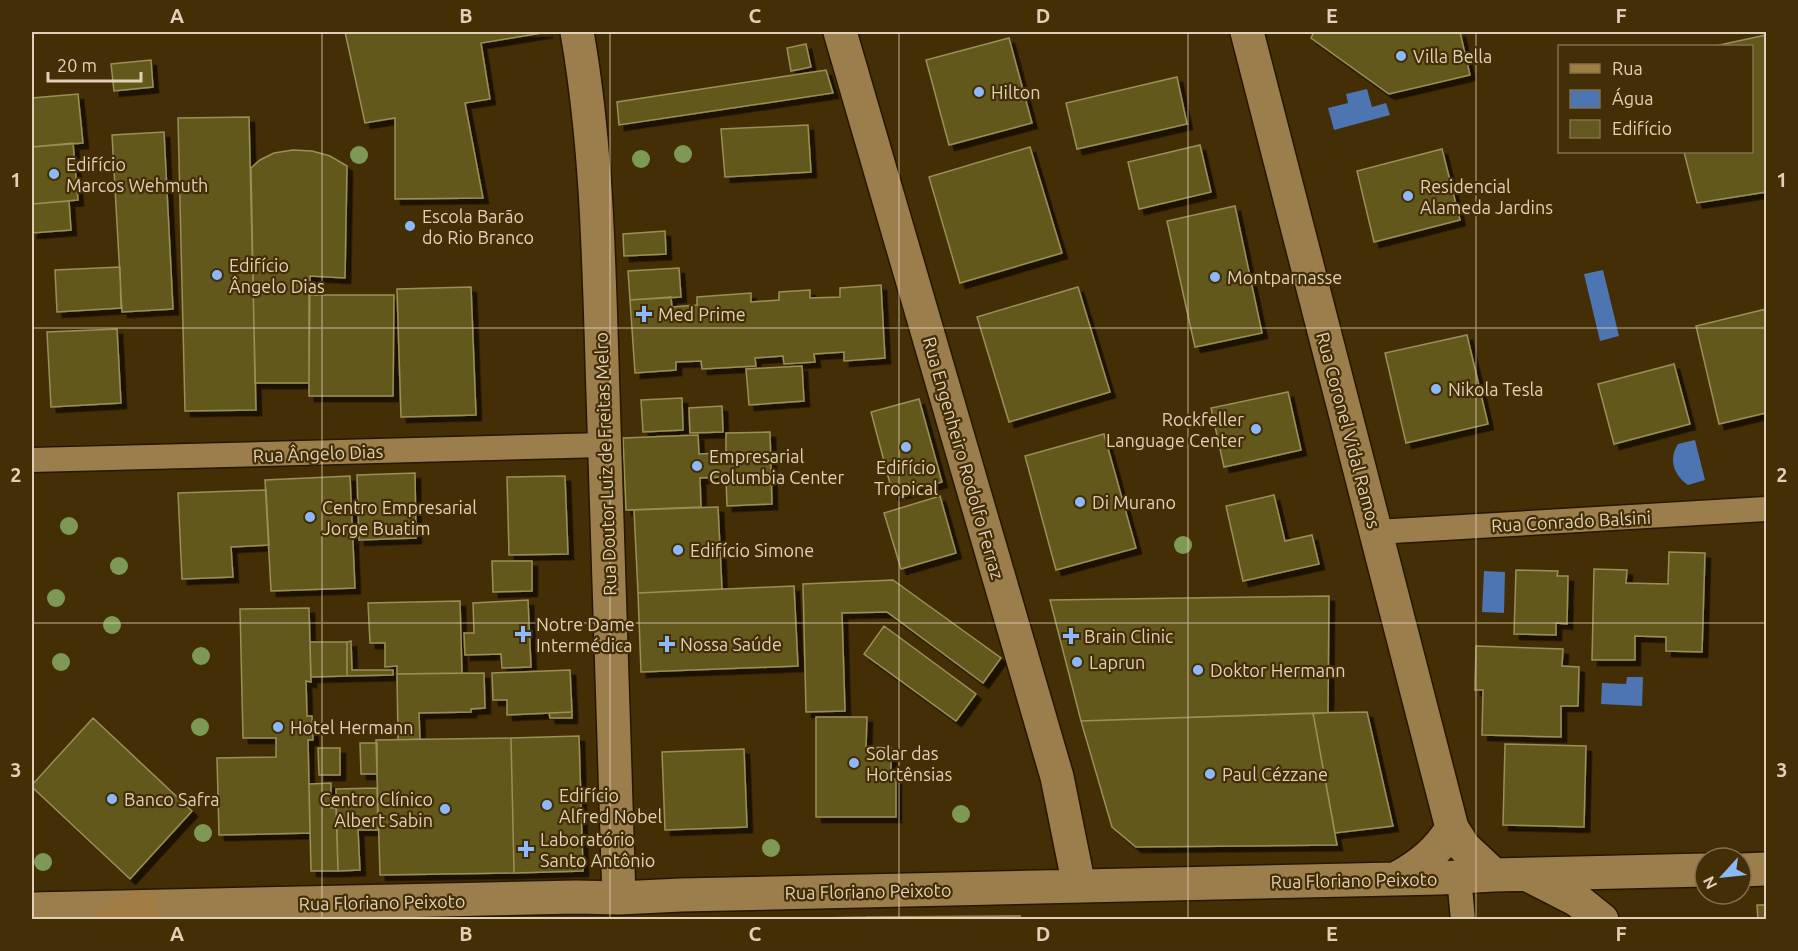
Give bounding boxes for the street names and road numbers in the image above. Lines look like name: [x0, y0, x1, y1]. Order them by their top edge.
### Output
street label: Rua Coronel Vidal Ramos: [1313, 330, 1385, 530]
street label: Rua Doutor Luiz de Freitas Melro: [590, 332, 620, 596]
street label: Rua Engenheiro Rodolfo Ferraz: [920, 334, 1008, 582]
street label: Rua Ângelo Dias: [252, 440, 384, 465]
street label: Rua Conrado Balsini: [1491, 507, 1651, 535]
street label: Rua Floriano Peixoto: [1271, 869, 1437, 891]
street label: Rua Floriano Peixoto: [785, 880, 951, 902]
street label: Rua Floriano Peixoto: [299, 891, 465, 913]

